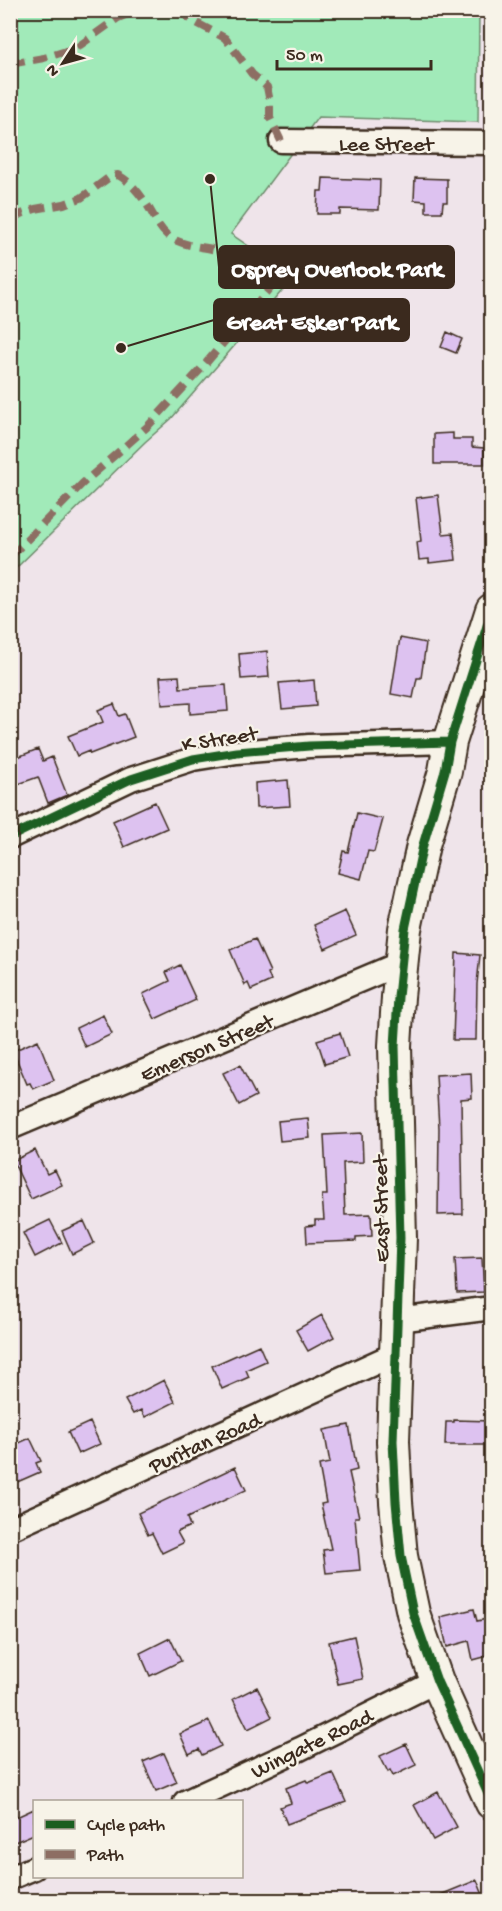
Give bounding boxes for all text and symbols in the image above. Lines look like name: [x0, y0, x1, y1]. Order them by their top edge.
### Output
north arrow: [33, 33, 93, 93]
scale bar: [277, 33, 432, 71]
text: 50 m: [286, 46, 323, 67]
text: N: [43, 60, 64, 80]
street label: Lee Street: [339, 133, 435, 159]
callout: Osprey Overlook Park: [219, 246, 454, 288]
text: Osprey Overlook Park: [231, 257, 446, 286]
callout: Great Esker Park: [214, 299, 409, 341]
text: Great Esker Park: [226, 310, 401, 339]
street label: K Street: [180, 722, 261, 760]
street label: Emerson Street: [137, 1009, 280, 1089]
street label: East Street: [369, 1153, 397, 1263]
street label: Puritan Road: [145, 1408, 268, 1481]
street label: Wingate Road: [248, 1704, 380, 1786]
legend: [33, 1800, 243, 1878]
text: Cycle path: [87, 1816, 165, 1837]
text: Path: [86, 1846, 124, 1867]

